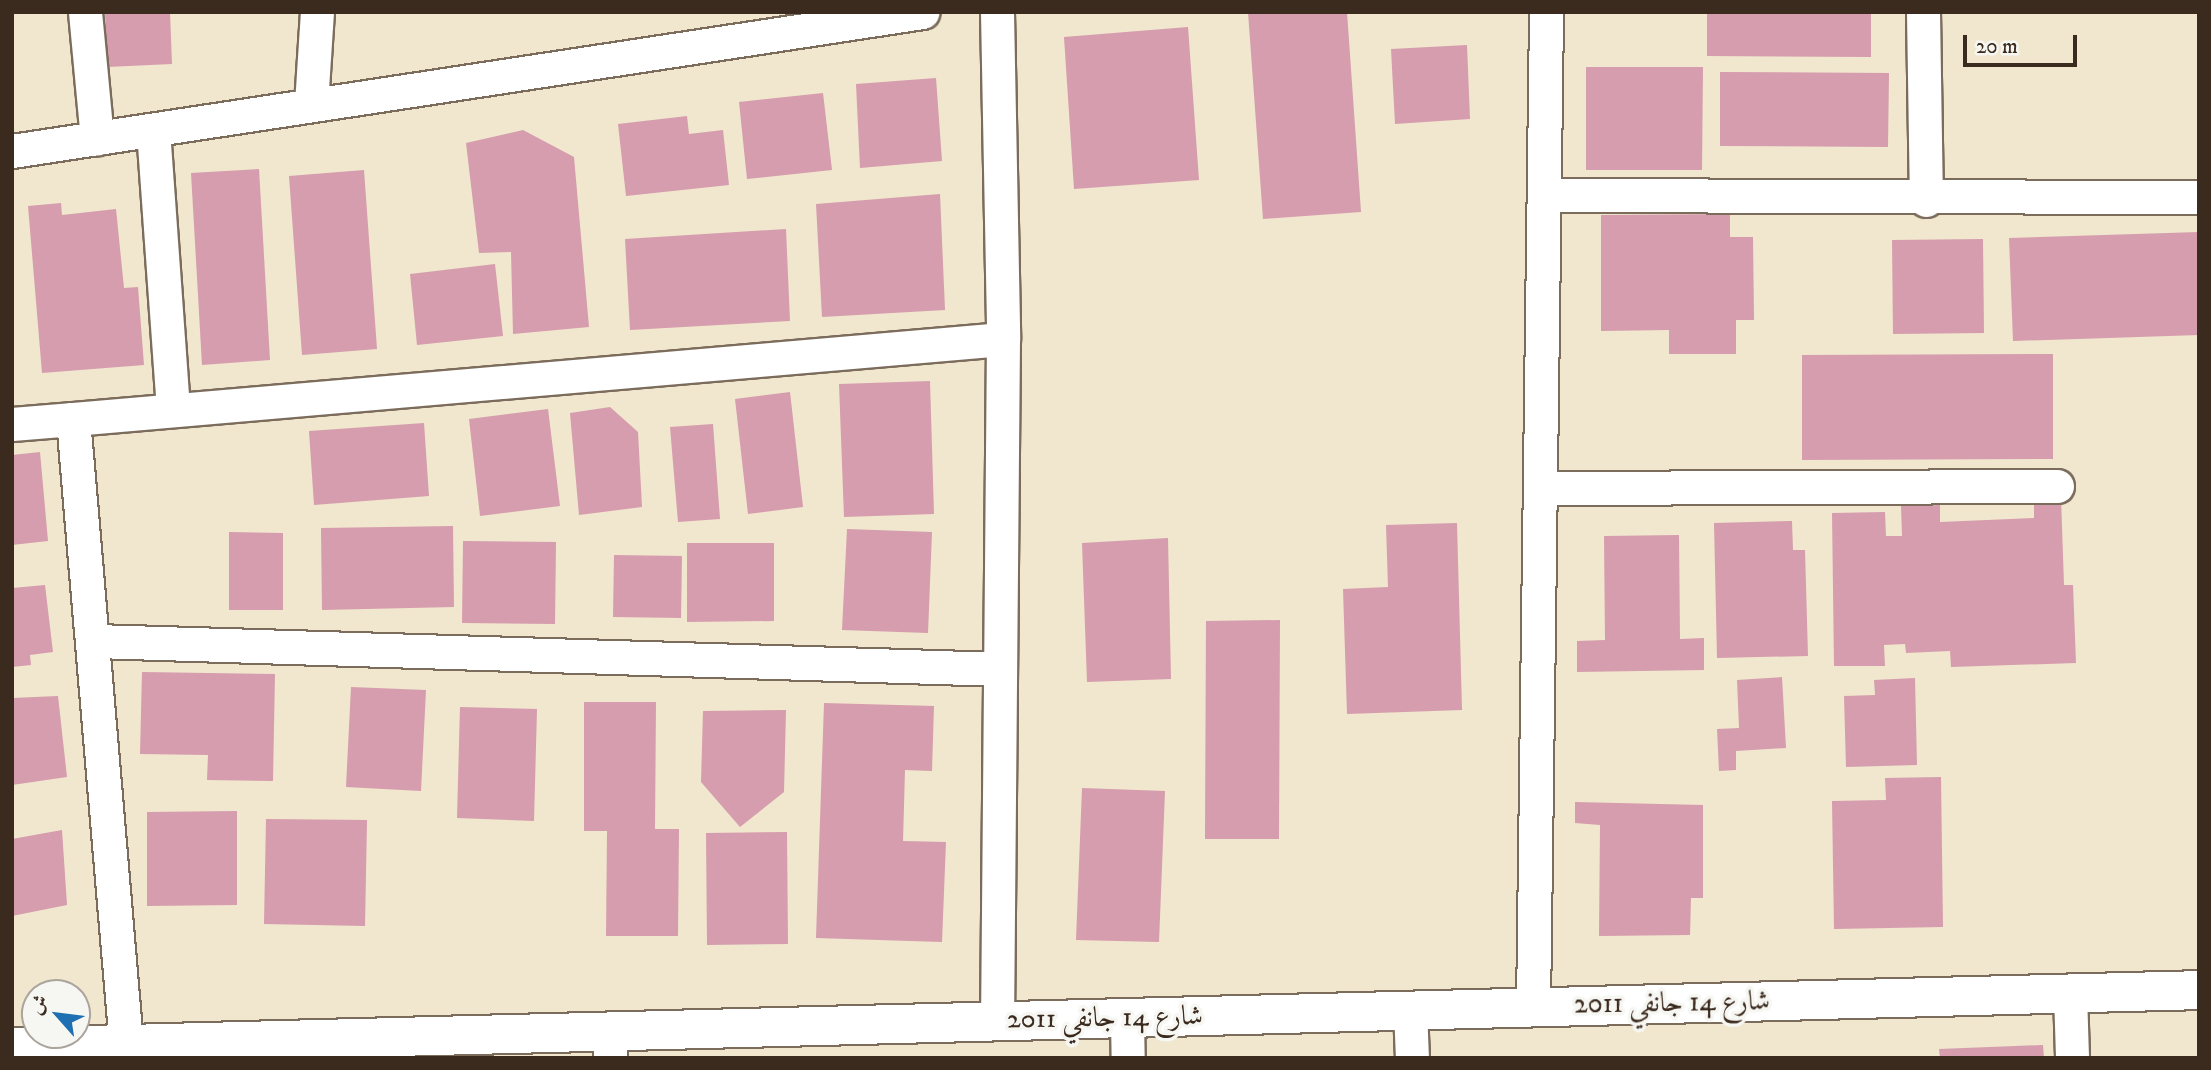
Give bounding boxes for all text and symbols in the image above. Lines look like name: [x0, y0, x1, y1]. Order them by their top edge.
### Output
scale bar: [1966, 21, 2080, 65]
text: 20 m: [1976, 34, 2018, 60]
north arrow: [21, 979, 91, 1049]
street label: شارع 14 جانفي 2011: [1574, 984, 1770, 1022]
text: ش: [24, 991, 53, 1019]
street label: شارع 14 جانفي 2011: [1007, 999, 1203, 1037]

